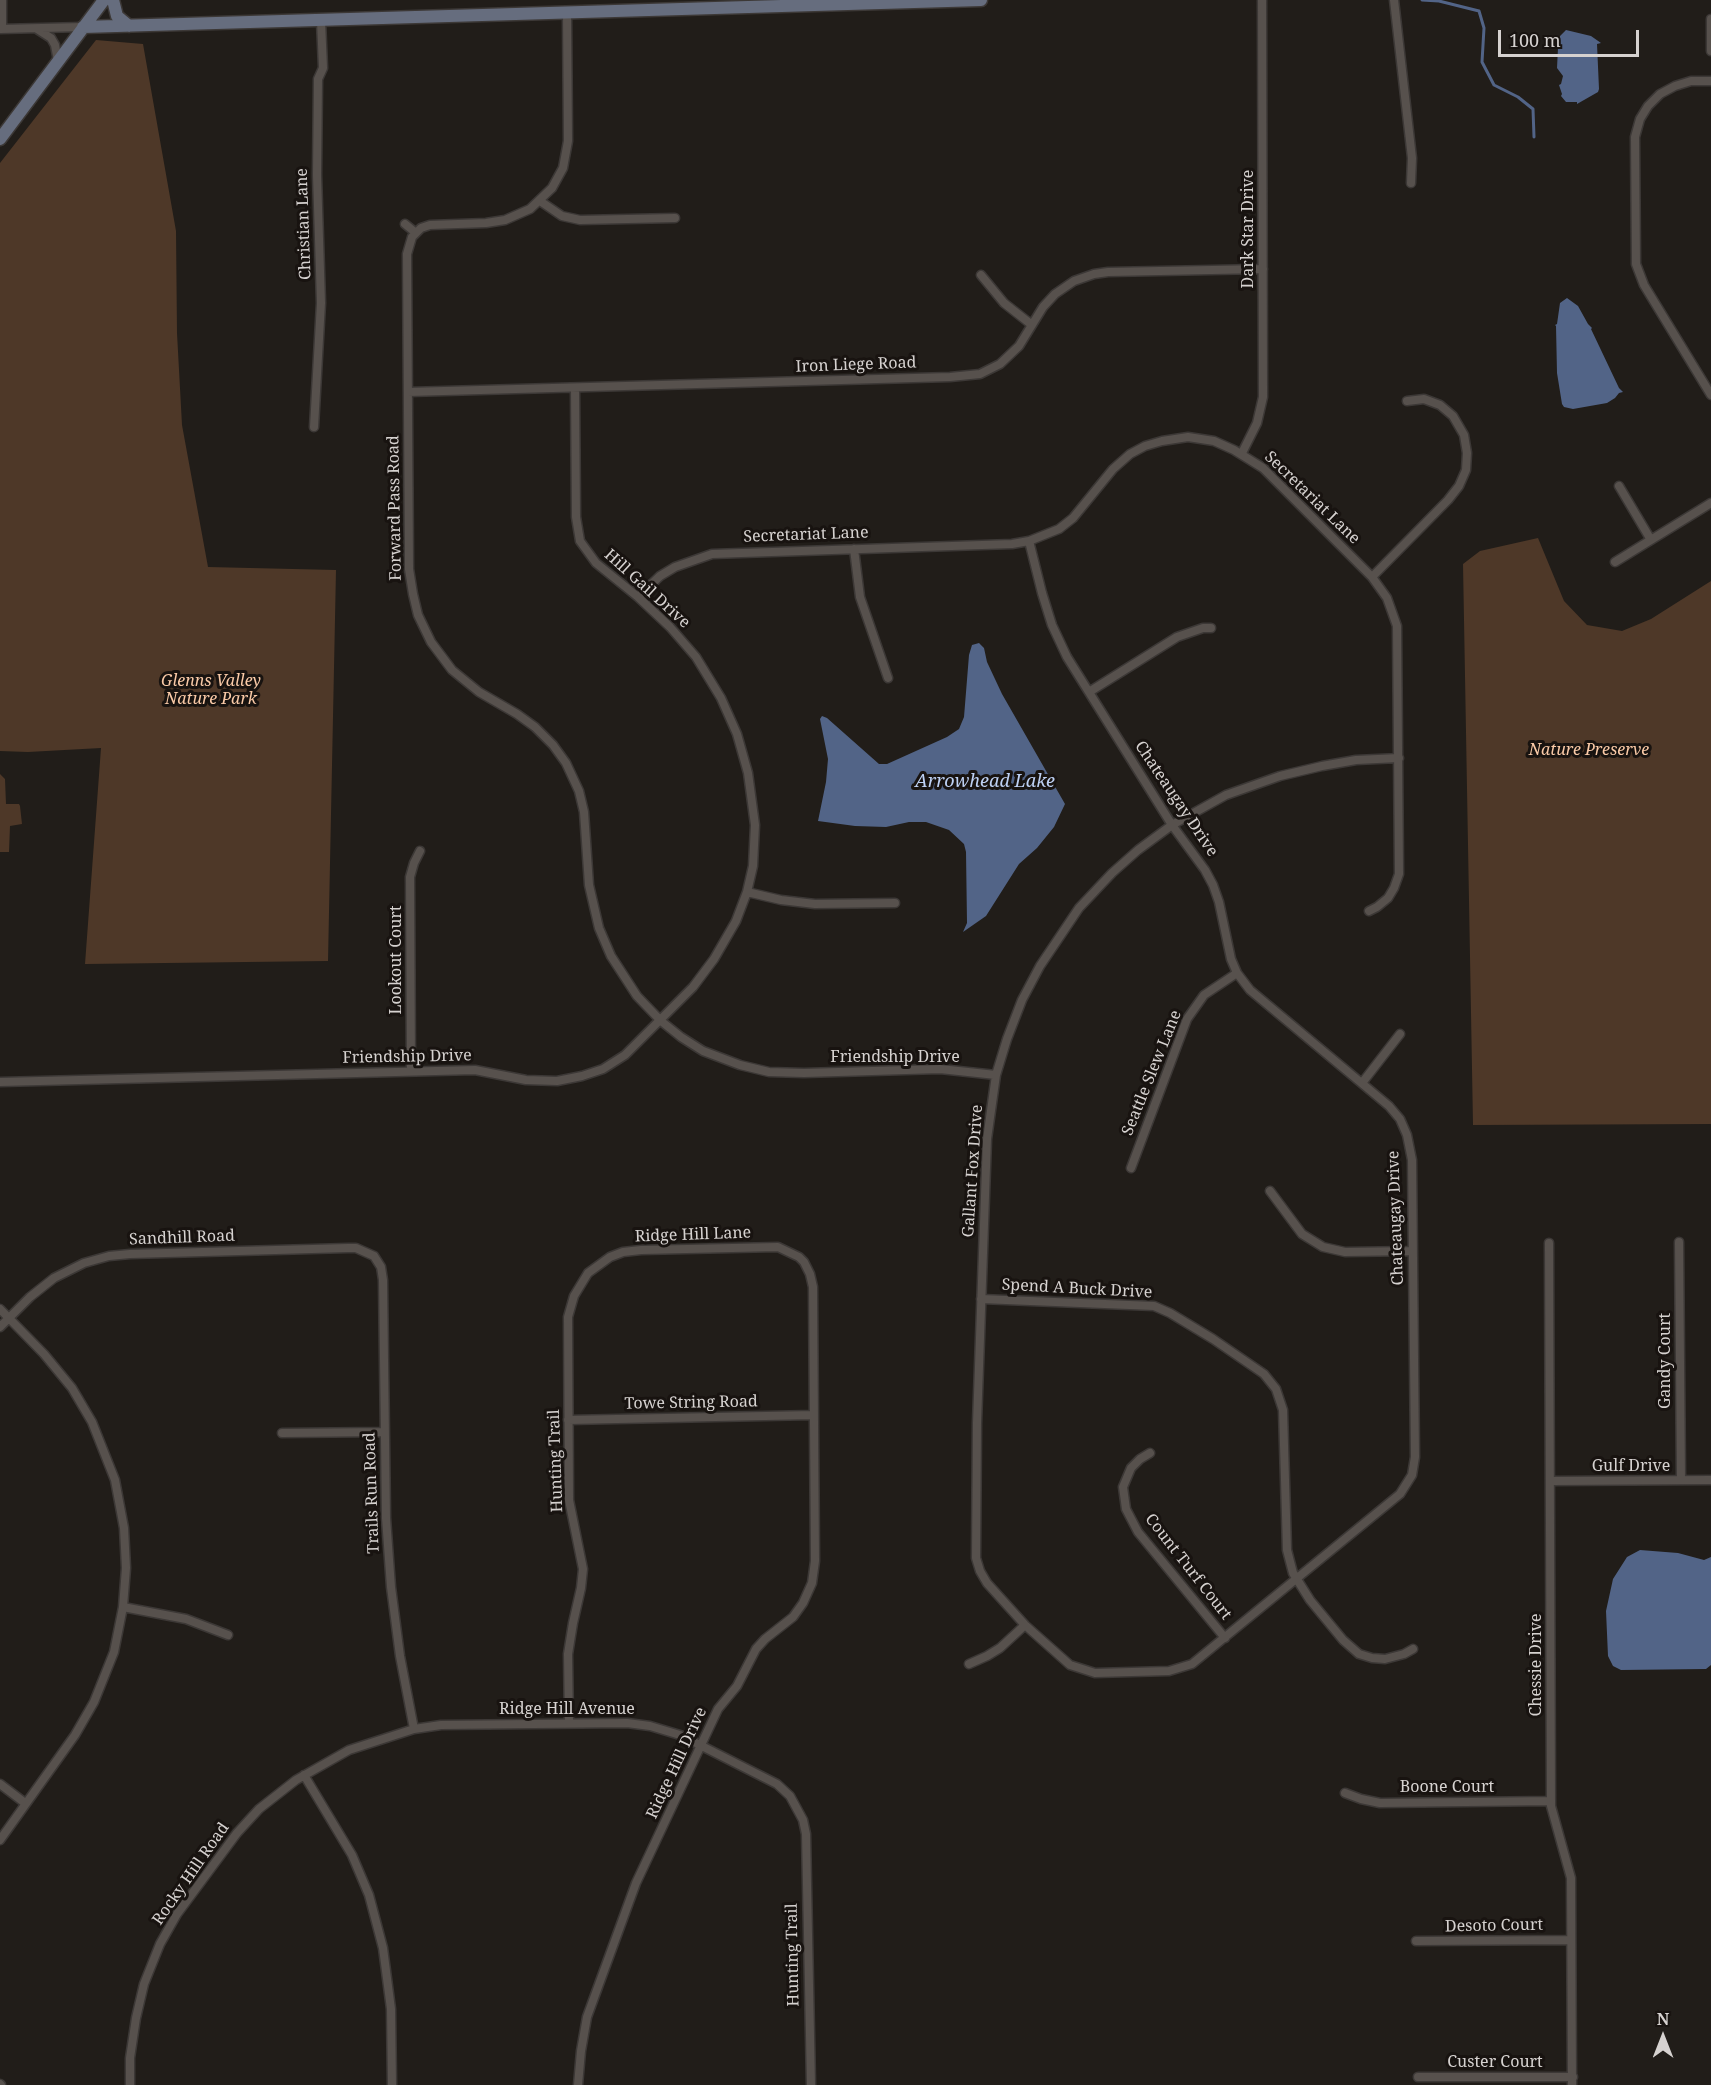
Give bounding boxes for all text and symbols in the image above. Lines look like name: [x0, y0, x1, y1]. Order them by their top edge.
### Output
scale bar: [1501, 18, 1642, 56]
text: 100 m: [1509, 28, 1561, 52]
street label: Christian Lane: [292, 168, 316, 280]
street label: Dark Star Drive: [1238, 170, 1258, 288]
street label: Iron Liege Road: [795, 353, 917, 377]
street label: Forward Pass Road: [384, 435, 406, 581]
street label: Secretariat Lane: [1260, 448, 1364, 548]
street label: Secretariat Lane: [743, 523, 869, 547]
street label: Hill Gail Drive: [600, 546, 694, 632]
park label: Glenns Valley Nature Park: [161, 671, 261, 709]
street label: Chateaugay Drive: [1130, 738, 1222, 860]
park label: Nature Preserve: [1529, 740, 1649, 760]
water label: Arrowhead Lake: [915, 771, 1055, 793]
street label: Lookout Court: [386, 905, 406, 1015]
street label: Seattle Slew Lane: [1118, 1008, 1186, 1138]
street label: Friendship Drive: [342, 1046, 472, 1068]
street label: Friendship Drive: [830, 1047, 960, 1067]
street label: Gallant Fox Drive: [959, 1104, 987, 1238]
street label: Chateaugay Drive: [1384, 1150, 1408, 1286]
street label: Ridge Hill Lane: [634, 1223, 752, 1247]
street label: Sandhill Road: [129, 1227, 235, 1249]
street label: Spend A Buck Drive: [1001, 1275, 1153, 1303]
street label: Gandy Court: [1655, 1313, 1675, 1409]
street label: Towe String Road: [624, 1392, 758, 1414]
street label: Hunting Trail: [545, 1409, 567, 1513]
street label: Trails Run Road: [360, 1432, 384, 1554]
street label: Gulf Drive: [1592, 1456, 1670, 1476]
street label: Count Turf Court: [1141, 1510, 1235, 1624]
street label: Chessie Drive: [1526, 1614, 1546, 1716]
street label: Ridge Hill Avenue: [499, 1699, 635, 1719]
street label: Ridge Hill Drive: [643, 1704, 711, 1822]
street label: Boone Court: [1400, 1777, 1494, 1797]
street label: Rocky Hill Road: [149, 1819, 233, 1929]
street label: Hunting Trail: [783, 1903, 803, 2007]
street label: Desoto Court: [1445, 1916, 1543, 1936]
north arrow: [1633, 2007, 1693, 2067]
text: N: [1657, 2008, 1669, 2030]
street label: Custer Court: [1447, 2052, 1543, 2072]

